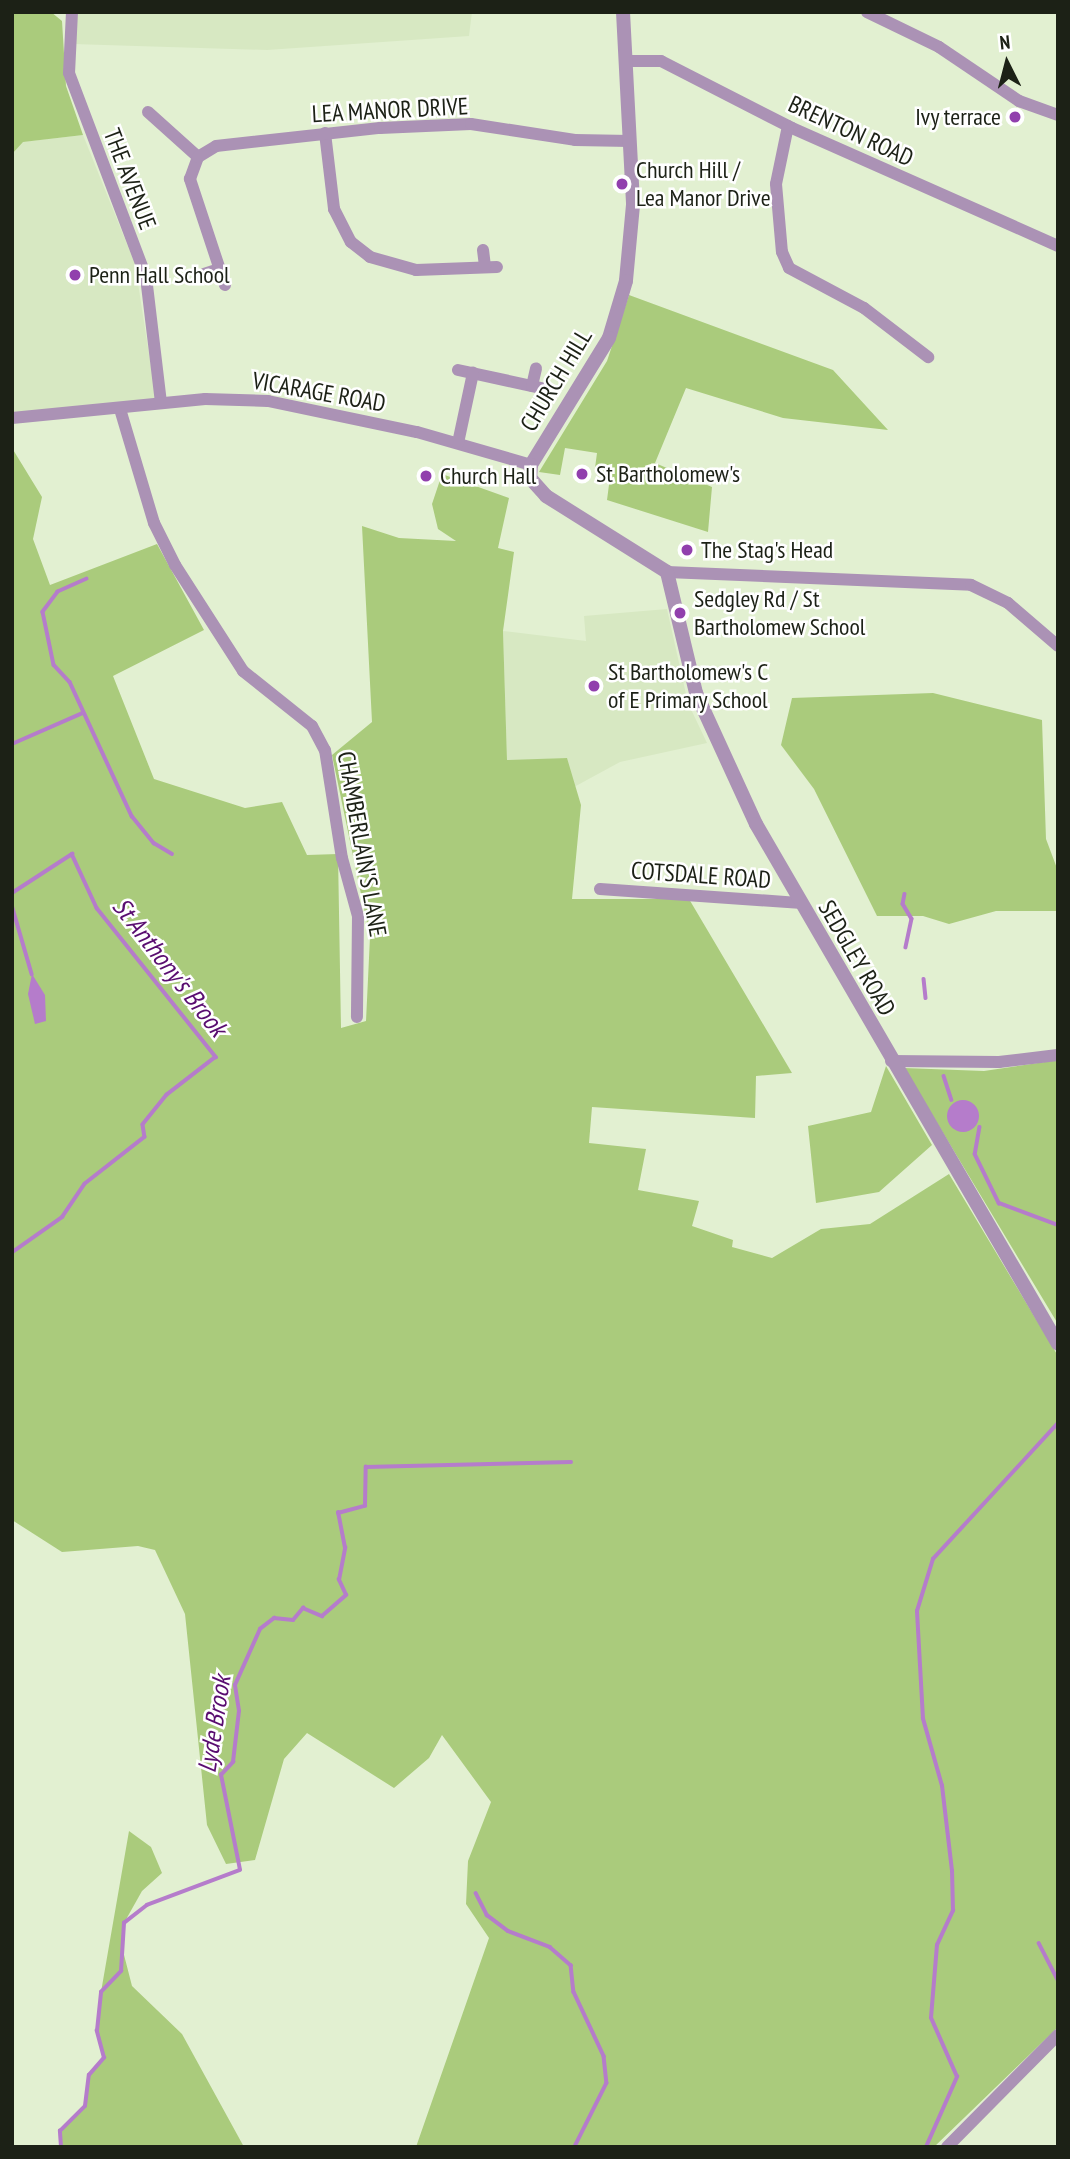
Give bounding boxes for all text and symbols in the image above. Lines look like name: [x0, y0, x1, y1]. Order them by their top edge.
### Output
north arrow: [972, 28, 1042, 98]
text: N: [998, 30, 1011, 55]
street label: BRENTON ROAD: [784, 90, 918, 172]
street label: LEA MANOR DRIVE: [311, 92, 469, 128]
place label: Ivy terrace: [915, 103, 1001, 131]
marker: Ivy terrace: [1007, 109, 1023, 125]
street label: THE AVENUE: [97, 124, 163, 234]
place label: Church Hill / Lea Manor Drive: [636, 156, 771, 212]
marker: Church Hill / Lea Manor Drive: [614, 176, 630, 192]
place label: Penn Hall School: [89, 261, 230, 289]
marker: Penn Hall School: [67, 267, 83, 283]
street label: CHURCH HILL: [514, 323, 598, 437]
street label: VICARAGE ROAD: [250, 366, 388, 418]
place label: St Bartholomew's: [596, 460, 740, 488]
place label: Church Hall: [440, 462, 536, 490]
marker: St Bartholomew's: [574, 466, 590, 482]
marker: Church Hall: [418, 468, 434, 484]
place label: The Stag's Head: [701, 536, 833, 564]
marker: The Stag's Head: [679, 542, 695, 558]
place label: Sedgley Rd / St Bartholomew School: [694, 585, 866, 641]
marker: Sedgley Rd / St Bartholomew School: [672, 605, 688, 621]
place label: St Bartholomew's C of E Primary School: [608, 658, 768, 714]
marker: St Bartholomew's C of E Primary School: [586, 678, 602, 694]
street label: CHAMBERLAIN'S LANE: [332, 749, 392, 939]
street label: COTSDALE ROAD: [630, 856, 772, 894]
water label: St Anthony's Brook: [106, 891, 234, 1043]
street label: SEDGLEY ROAD: [812, 895, 902, 1021]
water label: Lyde Brook: [191, 1673, 237, 1775]

